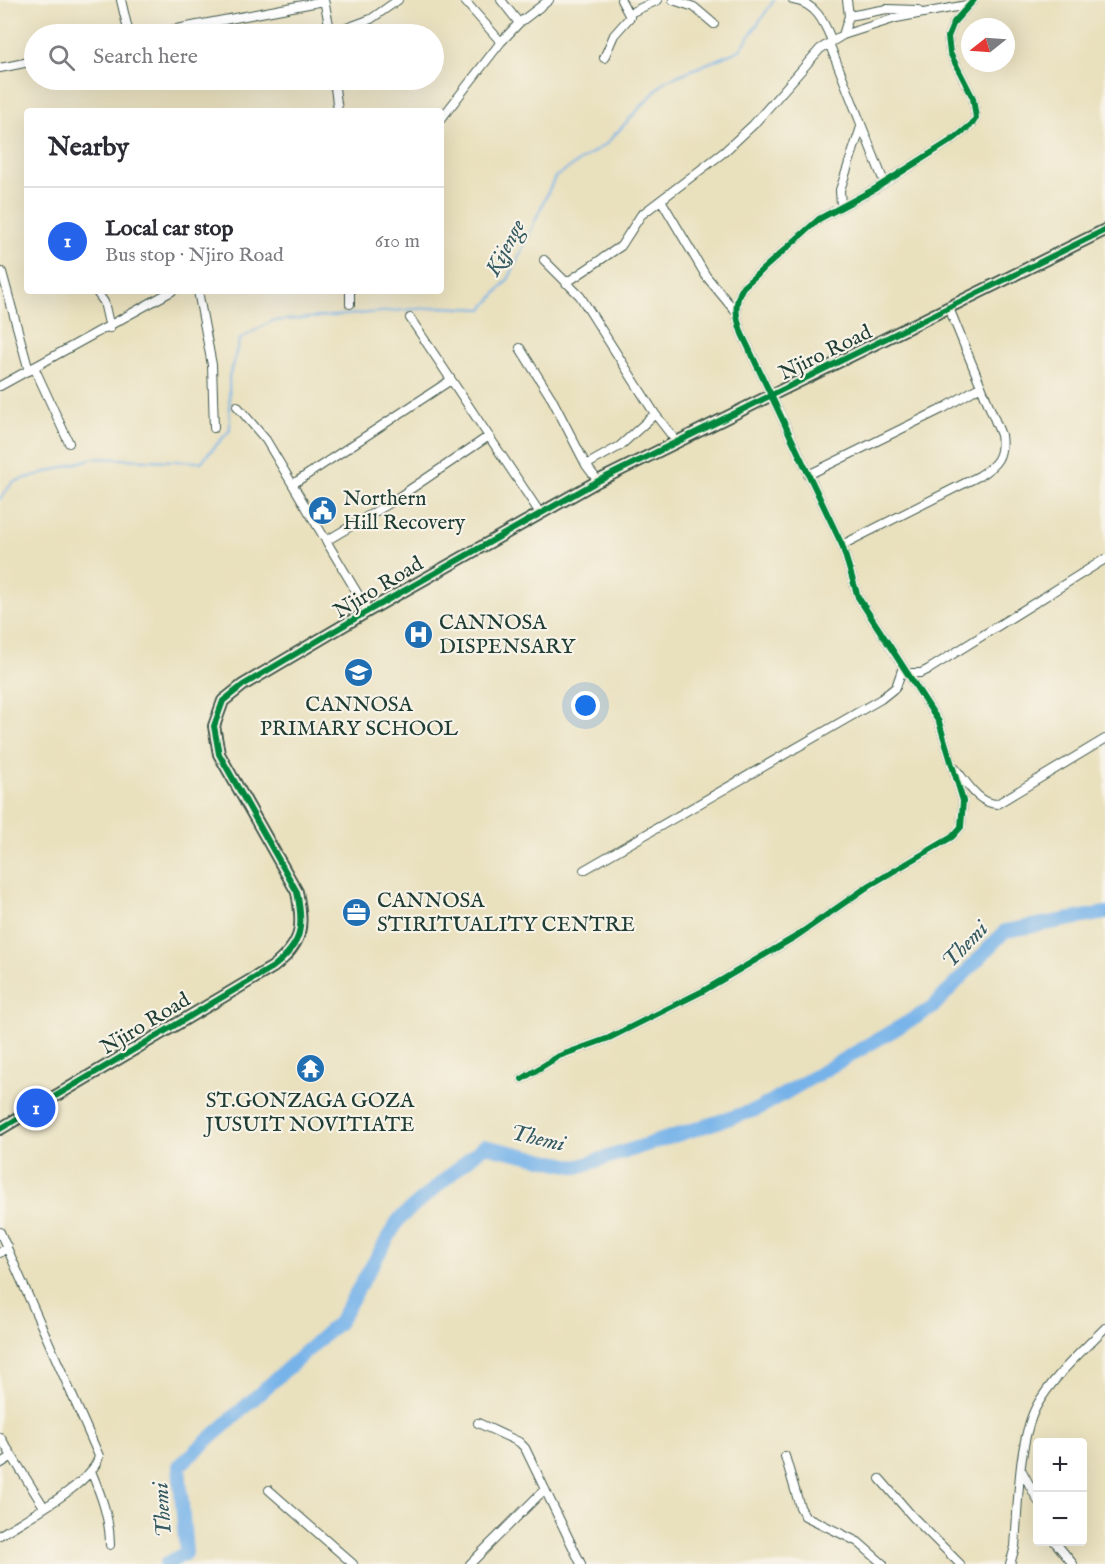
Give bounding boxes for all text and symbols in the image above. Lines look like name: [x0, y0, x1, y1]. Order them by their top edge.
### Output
north arrow: [961, 18, 1015, 72]
search box: [24, 24, 444, 90]
icon: search: [45, 41, 78, 74]
text: Search here: [93, 43, 198, 71]
text: Nearby: [48, 131, 129, 164]
water label: Kijenge: [479, 214, 532, 282]
text: Local car stop: [105, 215, 233, 243]
text: 1: [64, 229, 71, 254]
text: 610 m: [375, 229, 420, 254]
text: Bus stop · Njiro Road: [105, 243, 284, 268]
street label: Njiro Road: [775, 319, 877, 387]
place label: Northern Hill Recovery: [343, 486, 466, 537]
public building icon: Northern Hill Recovery: [306, 494, 338, 526]
street label: Njiro Road: [329, 551, 429, 626]
place label: CANNOSA DISPENSARY: [439, 610, 577, 661]
hospital icon: CANNOSA DISPENSARY: [402, 618, 434, 650]
school or university icon: CANNOSA PRIMARY SCHOOL: [343, 657, 375, 689]
your location: [571, 691, 600, 720]
place label: CANNOSA PRIMARY SCHOOL: [260, 692, 458, 743]
place label: CANNOSA STIRITUALITY CENTRE: [377, 888, 635, 939]
office icon: CANNOSA STIRITUALITY CENTRE: [340, 896, 372, 928]
water label: Themi: [936, 915, 996, 975]
street label: Njiro Road: [96, 987, 196, 1062]
temple icon: ST.GONZAGA GOZA JUSUIT NOVITIATE: [294, 1053, 326, 1085]
pin: 1: [16, 1086, 56, 1130]
place label: ST.GONZAGA GOZA JUSUIT NOVITIATE: [203, 1088, 415, 1139]
water label: Themi: [508, 1119, 569, 1159]
map controls: [1033, 1438, 1087, 1546]
button: +: [1033, 1438, 1087, 1492]
water label: Themi: [147, 1480, 179, 1538]
button: −: [1033, 1492, 1087, 1546]

